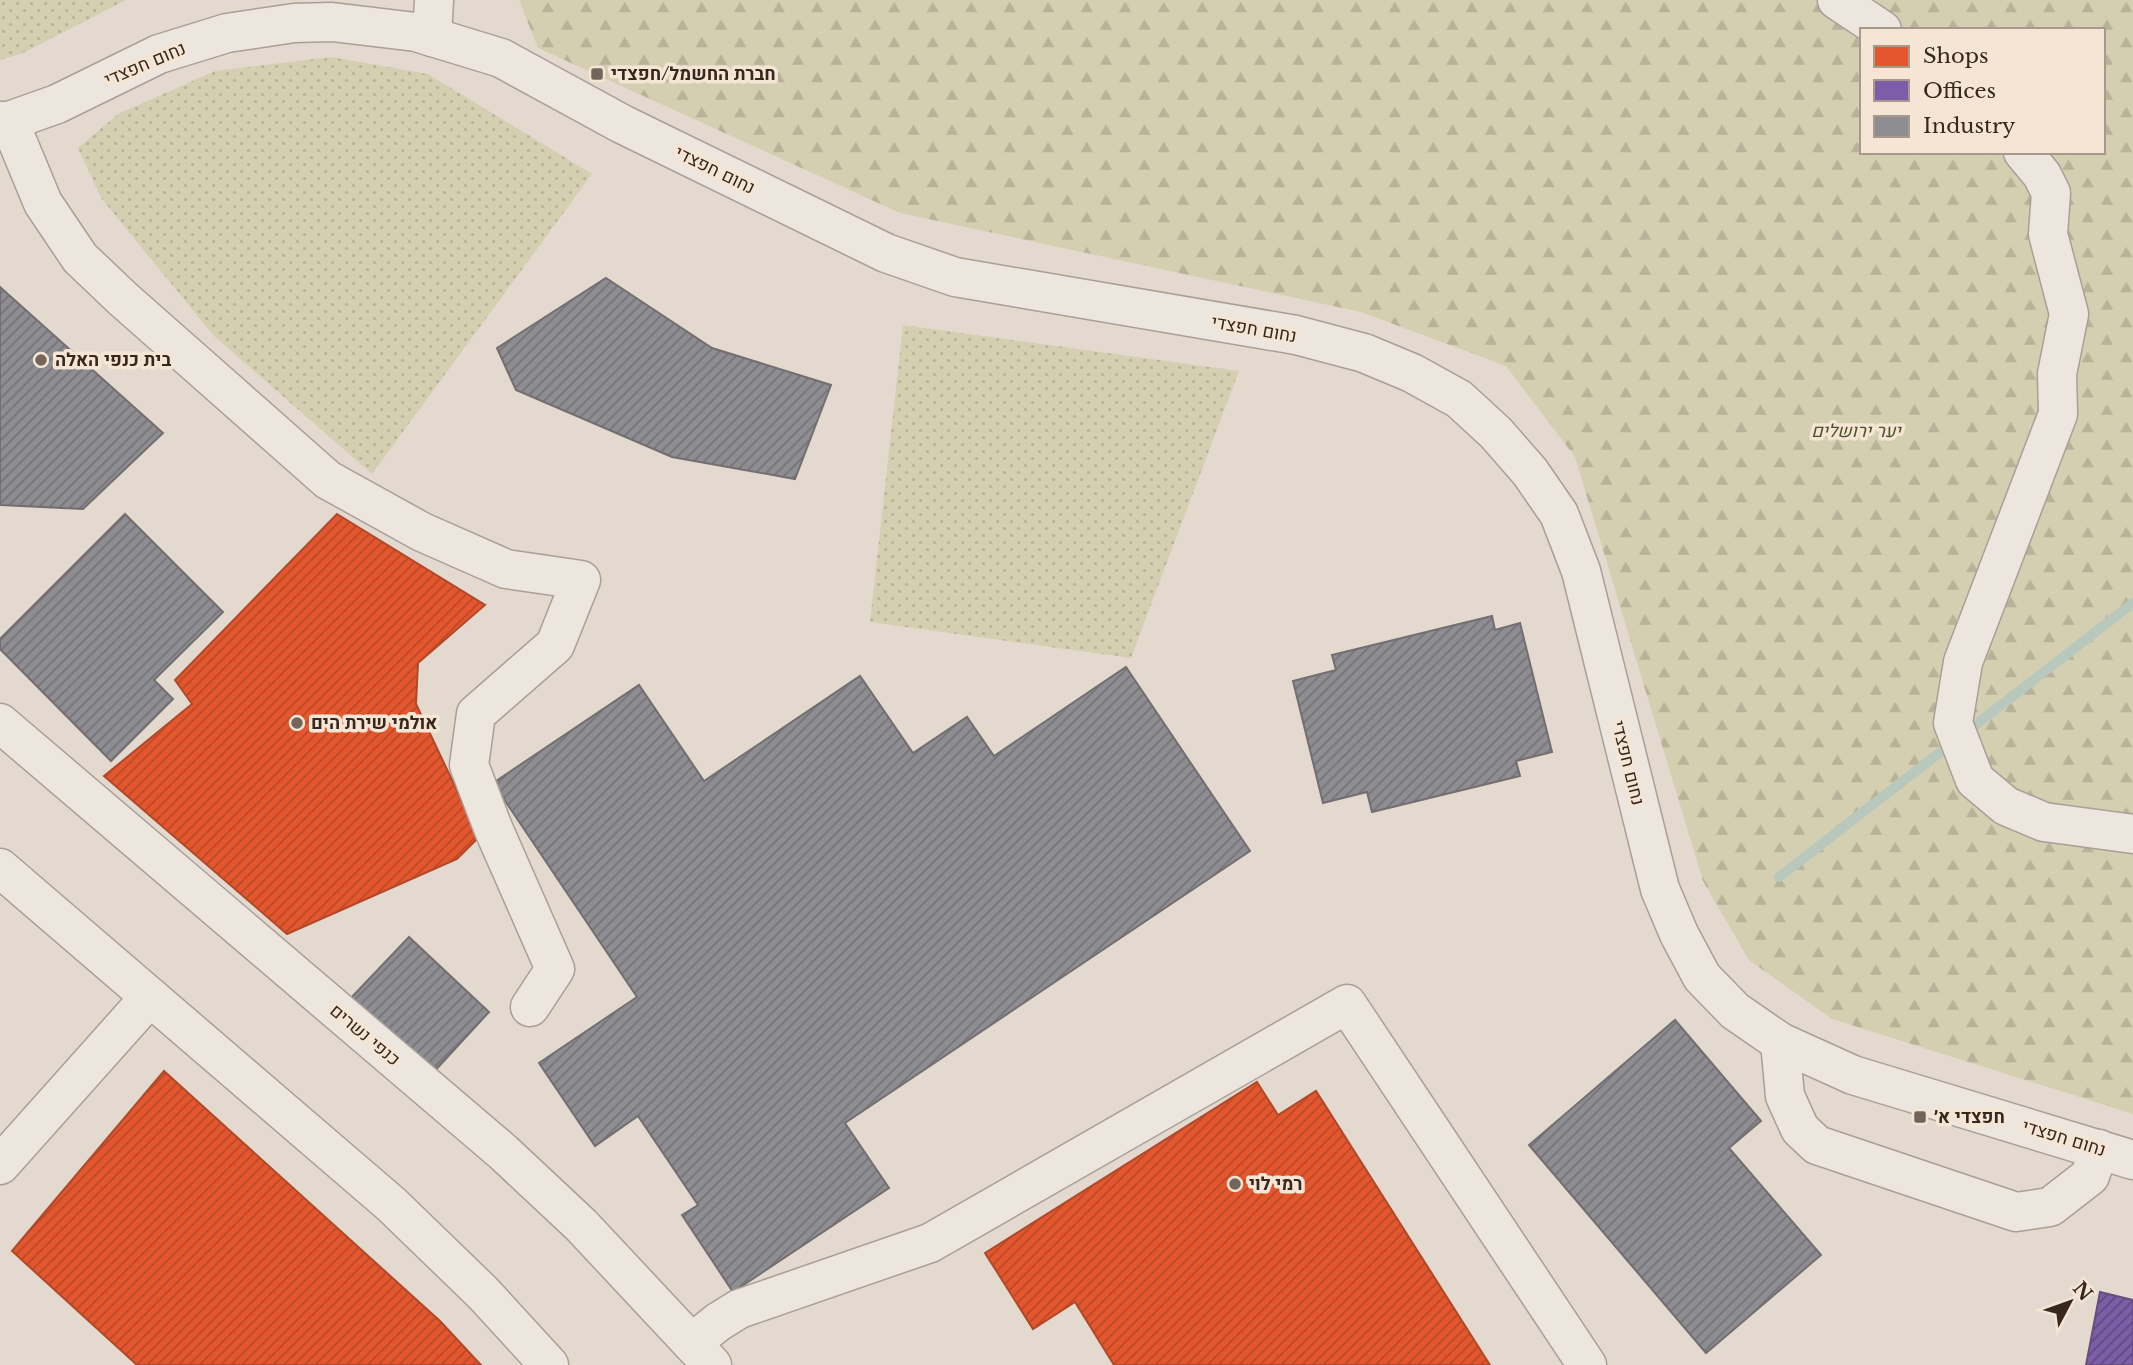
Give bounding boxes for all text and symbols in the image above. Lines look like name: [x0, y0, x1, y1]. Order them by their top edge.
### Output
legend: [1860, 28, 2105, 154]
street label: נחום חפצדי: [101, 37, 189, 91]
text: Shops: [1923, 43, 1989, 69]
place label: חברת החשמל/חפצדי: [611, 63, 776, 85]
marker: חברת החשמל/חפצדי: [589, 66, 605, 82]
text: Offices: [1923, 78, 1996, 104]
text: Industry: [1923, 113, 2016, 139]
street label: נחום חפצדי: [671, 141, 759, 199]
street label: נחום חפצדי: [1210, 311, 1298, 347]
place label: בית כנפי האלה: [55, 349, 171, 371]
marker: בית כנפי האלה: [33, 352, 49, 368]
park label: יער ירושלים: [1811, 420, 1902, 442]
place label: אולמי שירת הים: [311, 712, 437, 734]
marker: אולמי שירת הים: [289, 715, 305, 731]
street label: נחום חפצדי: [1607, 719, 1649, 807]
street label: כנפי נשרים: [326, 999, 404, 1071]
place label: חפצדי א׳: [1934, 1106, 2005, 1128]
marker: חפצדי א׳: [1912, 1109, 1928, 1125]
street label: נחום חפצדי: [2020, 1115, 2108, 1161]
place label: רמי לוי: [1249, 1173, 1302, 1195]
marker: רמי לוי: [1227, 1176, 1243, 1192]
north arrow: [2035, 1267, 2105, 1337]
text: N: [2068, 1277, 2097, 1306]

